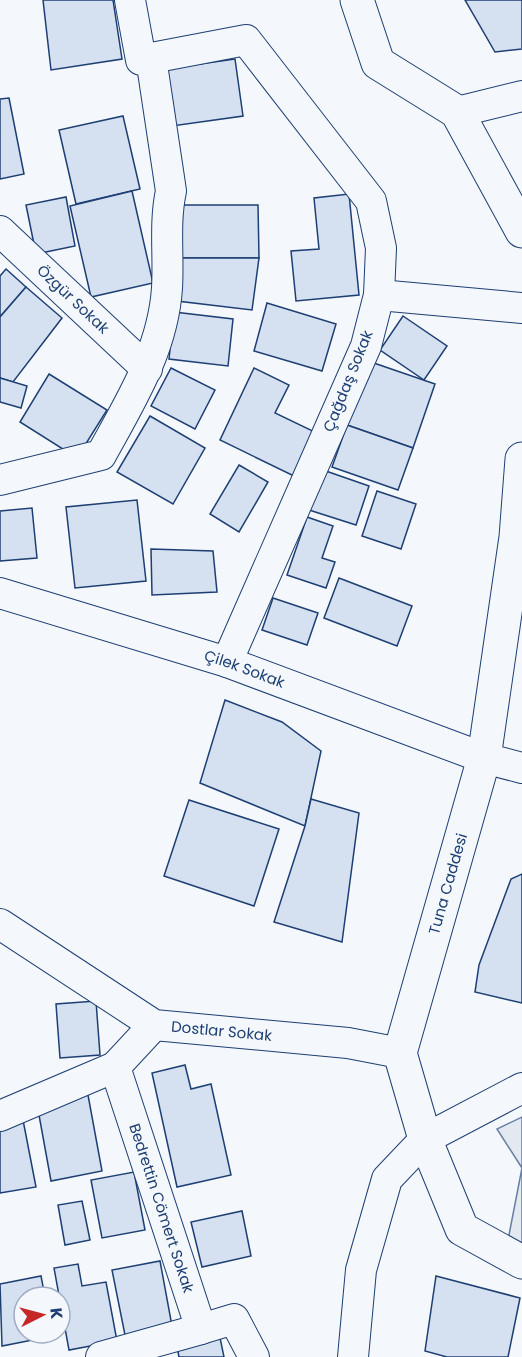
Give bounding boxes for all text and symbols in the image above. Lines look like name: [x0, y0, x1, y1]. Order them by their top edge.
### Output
street label: Özgür Sokak: [33, 260, 114, 338]
street label: Çağdaş Sokak: [318, 327, 378, 435]
street label: Çilek Sokak: [202, 645, 288, 693]
street label: Tuna Caddesi: [423, 831, 472, 937]
street label: Dostlar Sokak: [170, 1016, 273, 1046]
street label: Bedrettin Cömert Sokak: [124, 1121, 199, 1296]
north arrow: [12, 1285, 72, 1345]
text: K: [44, 1307, 68, 1320]

